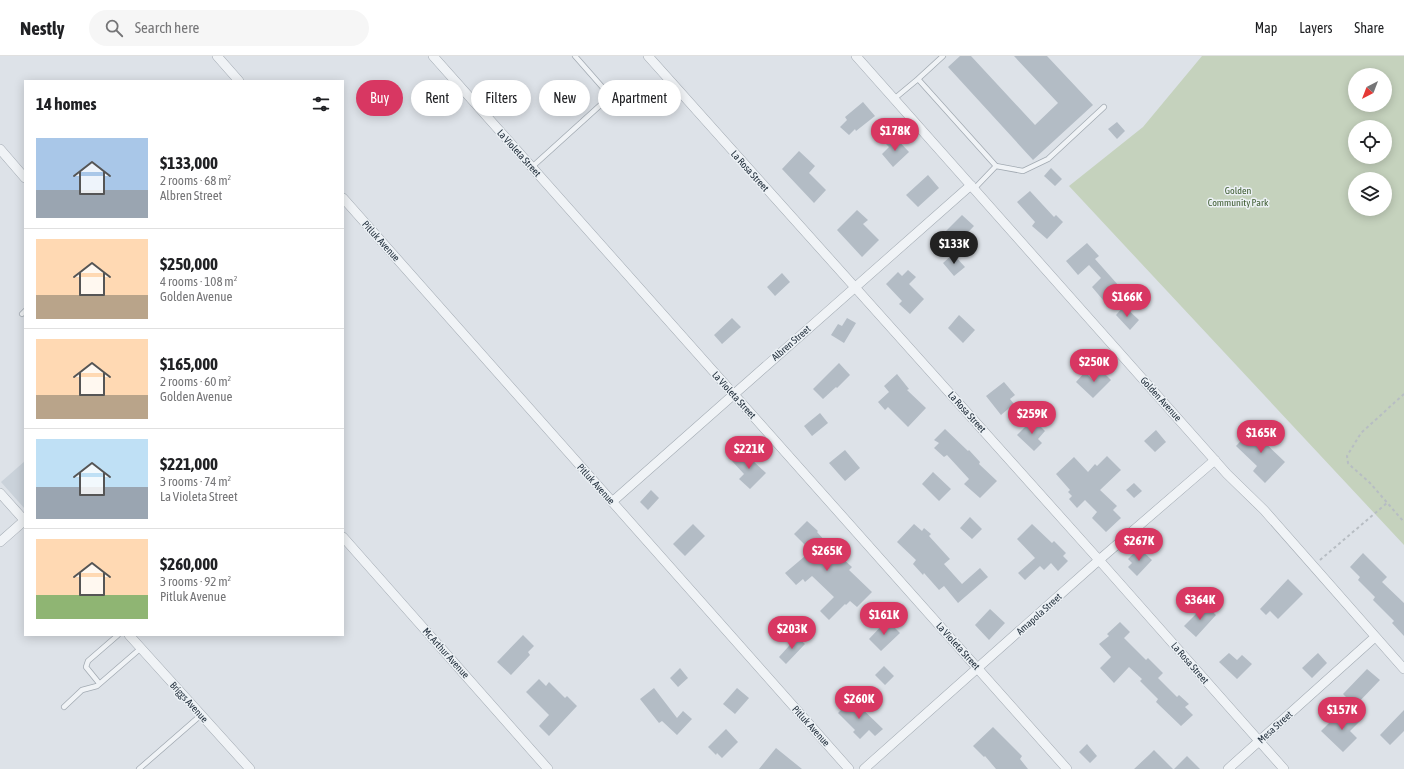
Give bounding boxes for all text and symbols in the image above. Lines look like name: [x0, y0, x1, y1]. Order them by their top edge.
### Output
search box: [89, 10, 369, 46]
text: Nestly: [20, 17, 65, 39]
icon: search: [103, 17, 125, 39]
text: Search here: [135, 19, 199, 36]
text: Map: [1255, 20, 1277, 36]
text: Layers: [1299, 20, 1332, 36]
text: Share: [1354, 20, 1384, 36]
north arrow: [1348, 68, 1392, 112]
map controls: [1348, 68, 1392, 216]
chip: Buy: [356, 80, 403, 116]
chip: Rent: [411, 80, 463, 116]
chip: Filters: [471, 80, 531, 116]
chip: New: [539, 80, 590, 116]
chip: Apartment: [598, 80, 681, 116]
icon: filters: [310, 93, 332, 115]
text: 14 homes: [36, 94, 97, 114]
pin: $178K: [867, 118, 923, 152]
button: locate: [1348, 120, 1392, 164]
text: $178K: [880, 123, 910, 138]
street label: La Violeta Street: [495, 127, 543, 179]
street label: La Rosa Street: [729, 148, 771, 194]
text: $133,000: [160, 153, 218, 173]
icon: home: [68, 154, 116, 202]
button: layers: [1348, 172, 1392, 216]
text: 2 rooms · 68 m²: [160, 173, 231, 188]
park label: Golden Community Park: [1208, 185, 1269, 208]
text: Albren Street: [160, 188, 222, 203]
street label: Pitluk Avenue: [360, 218, 402, 264]
pin: $133K: [926, 231, 982, 265]
text: $133K: [939, 236, 969, 251]
text: $250,000: [160, 254, 218, 274]
icon: home: [68, 255, 116, 303]
text: 4 rooms · 108 m²: [160, 274, 237, 289]
pin: $166K: [1099, 284, 1155, 318]
text: Golden Avenue: [160, 289, 232, 304]
text: $166K: [1112, 289, 1142, 304]
street label: Albren Street: [769, 323, 813, 363]
pin: $250K: [1066, 349, 1122, 383]
text: $165,000: [160, 354, 218, 374]
text: $250K: [1079, 354, 1109, 369]
icon: home: [68, 355, 116, 403]
street label: La Violeta Street: [710, 369, 758, 421]
text: 2 rooms · 60 m²: [160, 374, 231, 389]
street label: Golden Avenue: [1138, 375, 1184, 424]
text: Golden Avenue: [160, 389, 232, 404]
street label: La Rosa Street: [946, 389, 988, 435]
pin: $259K: [1004, 401, 1060, 435]
text: $259K: [1017, 406, 1047, 421]
pin: $165K: [1233, 420, 1289, 454]
text: $165K: [1246, 425, 1276, 440]
pin: $221K: [721, 436, 777, 470]
text: $221K: [734, 441, 764, 456]
text: $221,000: [160, 454, 218, 474]
icon: home: [68, 455, 116, 503]
street label: Pitluk Avenue: [575, 461, 617, 507]
text: 3 rooms · 74 m²: [160, 474, 231, 489]
text: La Violeta Street: [160, 489, 238, 504]
pin: $267K: [1111, 528, 1167, 562]
text: $267K: [1124, 533, 1154, 548]
pin: $265K: [799, 538, 855, 572]
text: $265K: [812, 543, 842, 558]
text: $260,000: [160, 554, 218, 574]
icon: home: [68, 555, 116, 603]
text: 3 rooms · 92 m²: [160, 574, 231, 589]
pin: $364K: [1172, 587, 1228, 621]
text: Pitluk Avenue: [160, 589, 226, 604]
street label: Amapola Street: [1014, 591, 1064, 637]
text: $364K: [1185, 592, 1215, 607]
pin: $161K: [856, 602, 912, 636]
text: $161K: [869, 607, 899, 622]
pin: $203K: [764, 616, 820, 650]
street label: La Violeta Street: [934, 620, 982, 672]
text: $203K: [777, 621, 807, 636]
street label: Mc Arthur Avenue: [420, 626, 472, 681]
street label: La Rosa Street: [1169, 640, 1211, 686]
street label: Briggs Avenue: [168, 679, 210, 725]
pin: $260K: [831, 686, 887, 720]
text: $260K: [844, 691, 874, 706]
pin: $157K: [1314, 697, 1370, 731]
text: $157K: [1327, 702, 1357, 717]
street label: Pitluk Avenue: [790, 703, 832, 749]
street label: Mesa Street: [1255, 709, 1295, 745]

